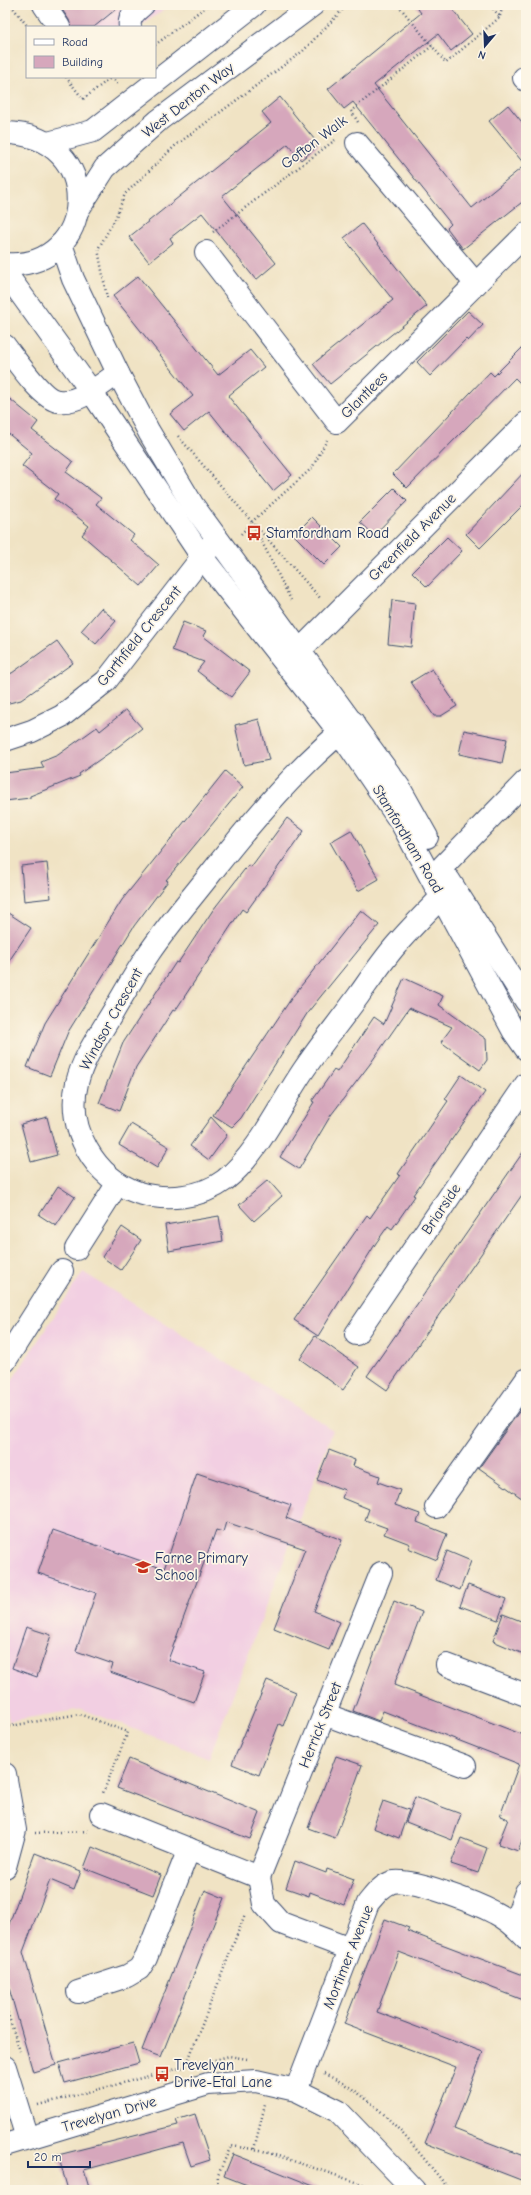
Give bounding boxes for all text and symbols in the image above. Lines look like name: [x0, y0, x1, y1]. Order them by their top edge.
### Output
legend: [26, 26, 156, 78]
north arrow: [465, 26, 505, 66]
text: Road: [62, 35, 88, 49]
text: N: [476, 48, 487, 62]
text: Building: [62, 55, 103, 69]
street label: West Denton Way: [138, 58, 238, 142]
street label: Gofton Walk: [277, 111, 351, 173]
street label: Glantlees: [337, 368, 391, 422]
street label: Greenfield Avenue: [364, 489, 460, 585]
bus stop icon: Stamfordham Road: [245, 524, 263, 542]
place label: Stamfordham Road: [266, 524, 389, 542]
street label: Garthfield Crescent: [93, 582, 185, 690]
street label: Stamfordham Road: [369, 782, 447, 896]
street label: Windsor Crescent: [76, 964, 147, 1073]
street label: Briarside: [417, 1180, 465, 1238]
place label: Farne Primary School: [155, 1549, 248, 1584]
school or university icon: Farne Primary School: [134, 1558, 152, 1576]
street label: Herrick Street: [295, 1679, 346, 1770]
street label: Mortimer Avenue: [319, 1902, 377, 2012]
place label: Trevelyan Drive-Etal Lane: [174, 2056, 273, 2091]
bus stop icon: Trevelyan Drive-Etal Lane: [153, 2065, 171, 2083]
street label: Trevelyan Drive: [60, 2092, 159, 2136]
scale bar: [28, 2143, 90, 2169]
text: 20 m: [34, 2150, 62, 2164]

